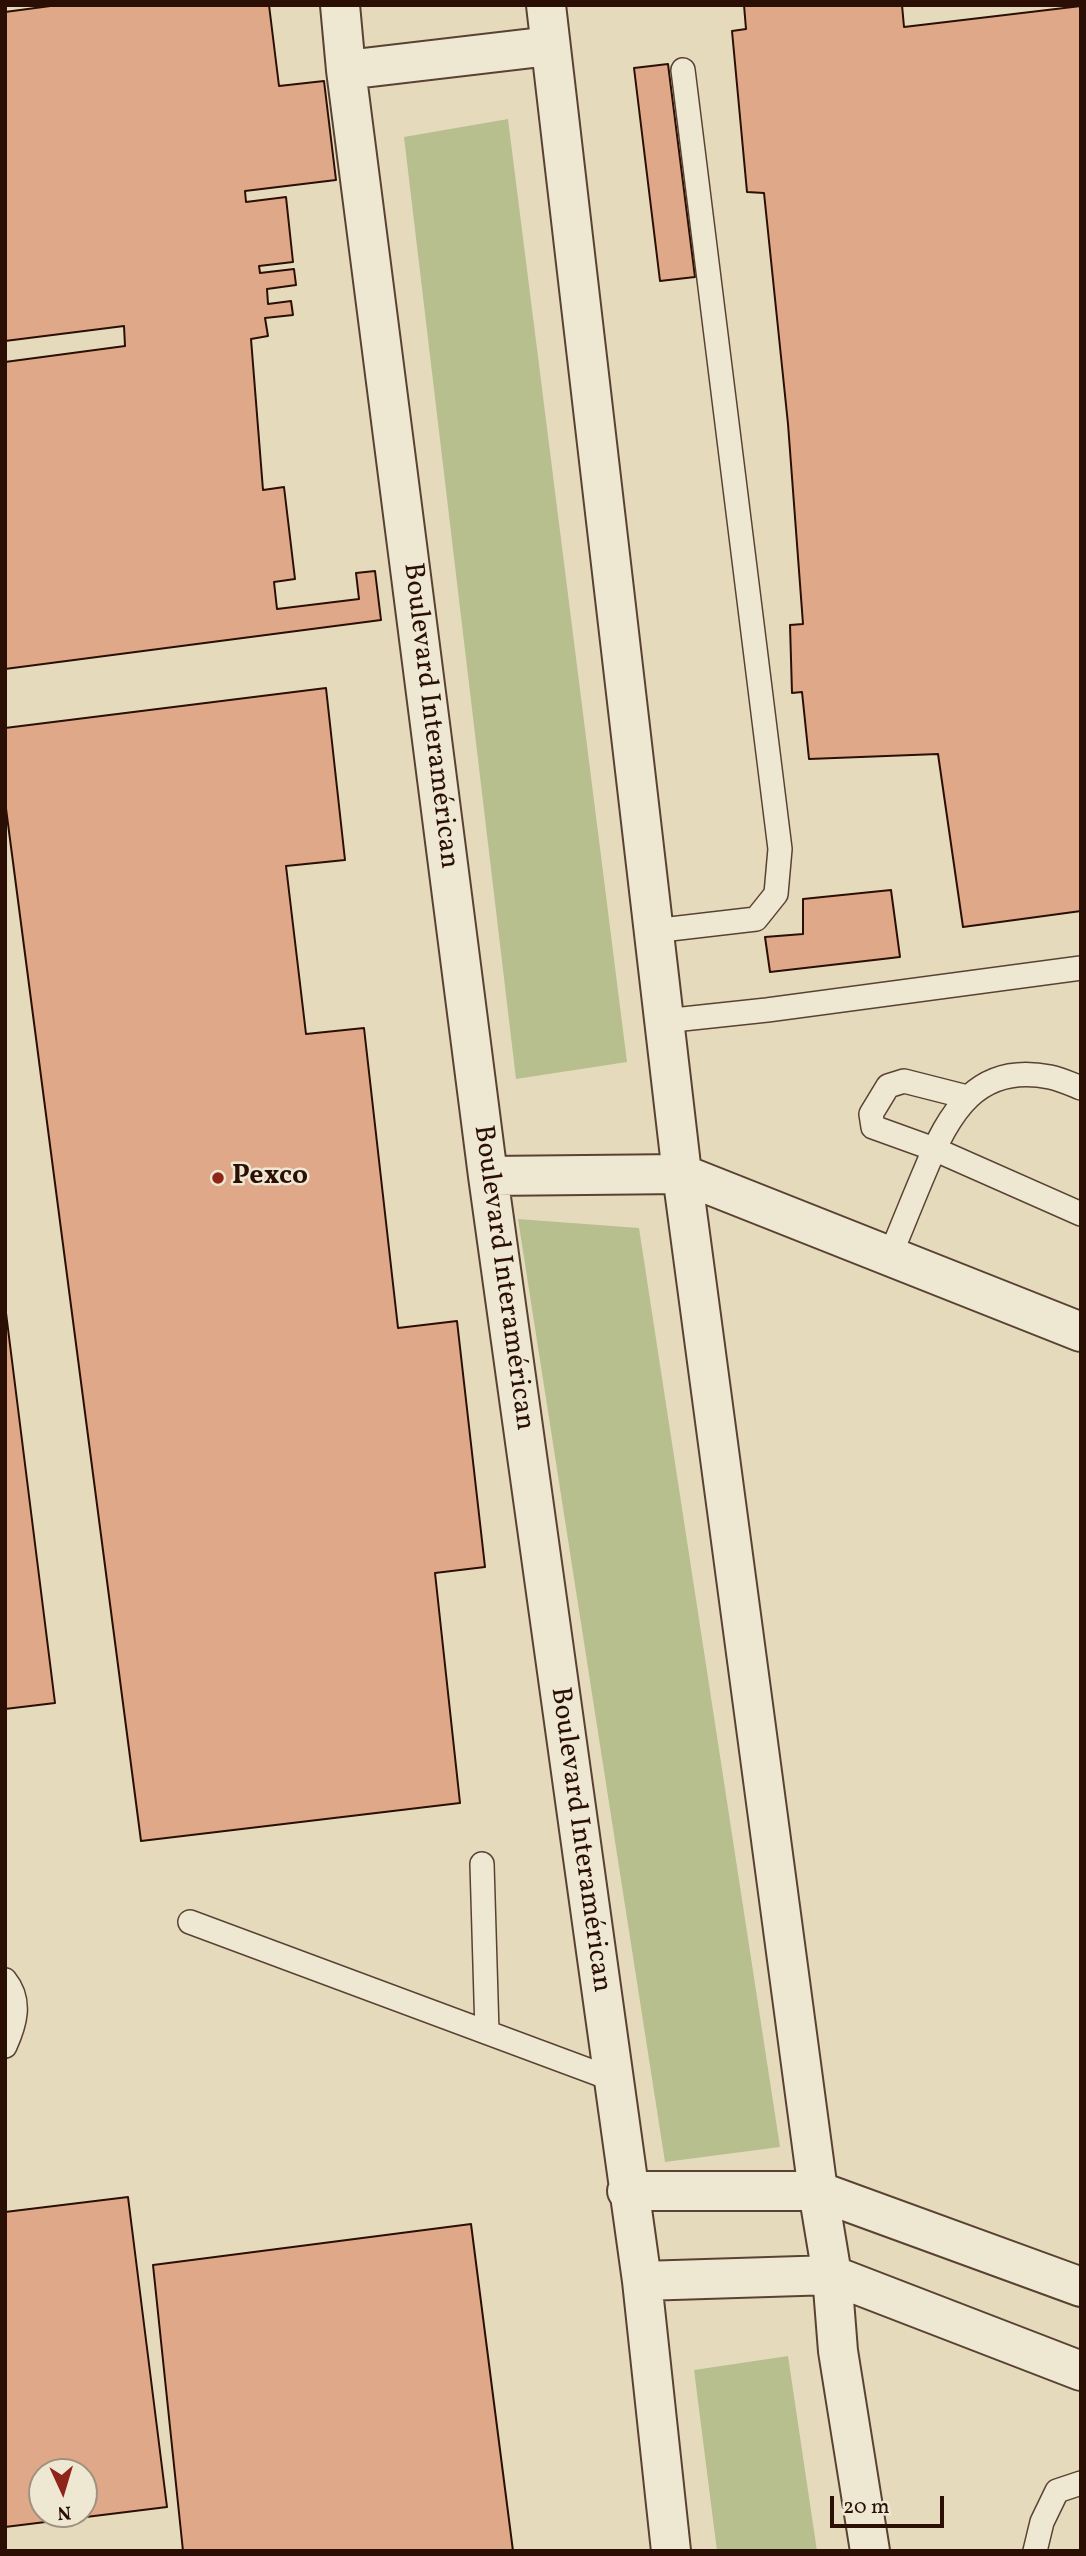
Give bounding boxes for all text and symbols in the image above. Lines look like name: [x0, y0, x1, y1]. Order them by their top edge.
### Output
street label: Boulevard Interamérican: [394, 561, 464, 871]
street label: Boulevard Interamérican: [464, 1123, 540, 1433]
place label: Pexco: [232, 1161, 308, 1195]
marker: Pexco: [210, 1170, 226, 1186]
street label: Boulevard Interamérican: [541, 1685, 617, 1995]
north arrow: [28, 2458, 98, 2528]
scale bar: [834, 2482, 948, 2526]
text: 20 m: [843, 2493, 889, 2522]
text: N: [57, 2499, 72, 2525]

